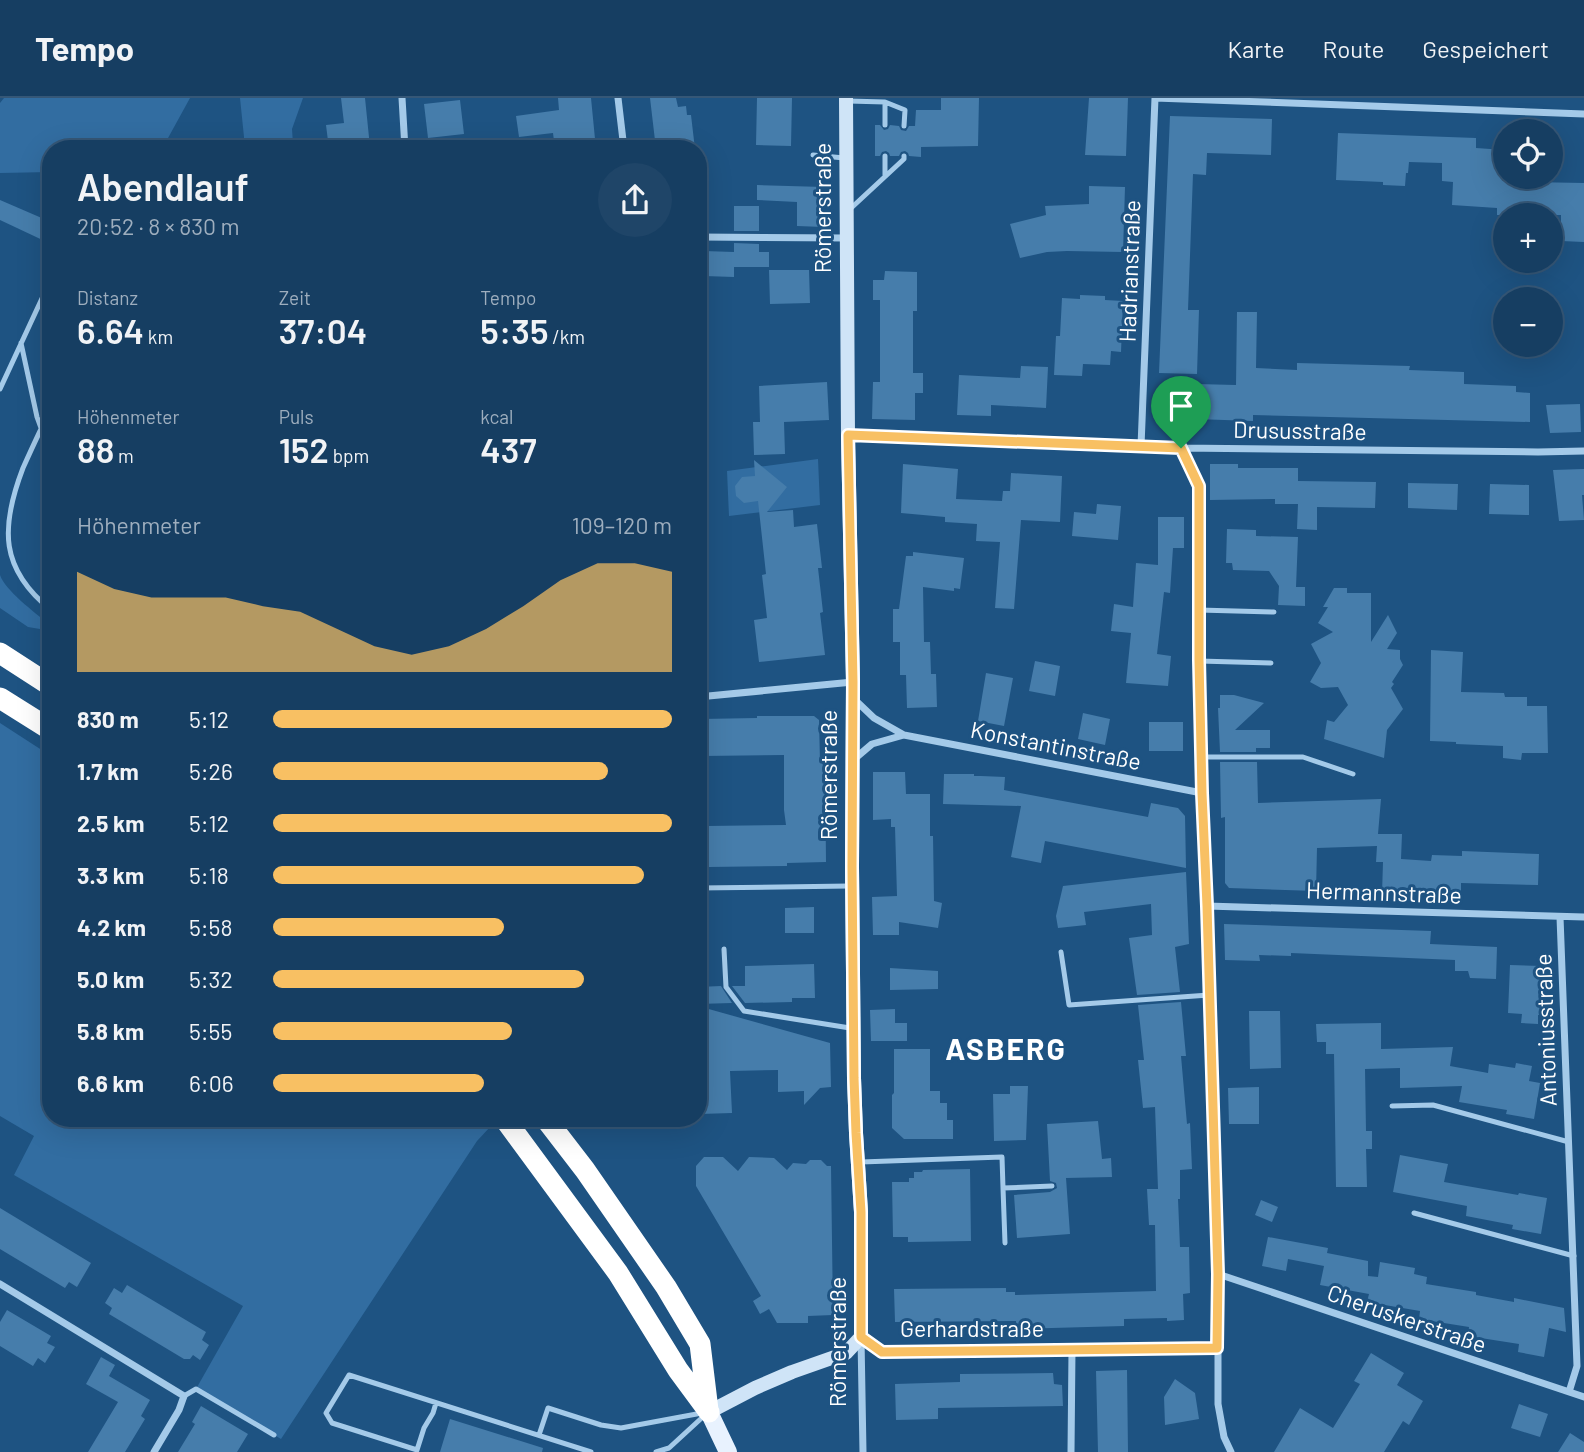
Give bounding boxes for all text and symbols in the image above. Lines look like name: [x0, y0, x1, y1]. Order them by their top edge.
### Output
text: Tempo: [35, 28, 134, 68]
text: Karte: [1227, 34, 1285, 63]
text: Route: [1323, 34, 1384, 63]
text: Gespeichert: [1422, 34, 1549, 63]
map controls: [1493, 119, 1563, 357]
button: locate: [1493, 119, 1563, 189]
street label: Römerstraße: [808, 143, 836, 273]
text: Abendlauf: [77, 163, 249, 209]
button: share: [598, 163, 672, 237]
street label: Hadrianstraße: [1113, 199, 1145, 343]
button: +: [1493, 203, 1563, 273]
text: 20:52 · 8 × 830 m: [77, 212, 240, 240]
text: Distanz: [77, 286, 138, 309]
text: Zeit: [279, 286, 311, 309]
text: Tempo: [480, 286, 536, 309]
button: −: [1493, 287, 1563, 357]
text: 6.64: [77, 309, 144, 351]
text: 37:04: [279, 309, 367, 351]
text: 5:35: [480, 309, 548, 351]
text: km: [144, 325, 173, 348]
text: /km: [548, 325, 585, 348]
pin: [1151, 376, 1211, 448]
icon: arrive: [1162, 387, 1200, 425]
text: Höhenmeter: [77, 405, 179, 428]
text: Puls: [279, 405, 314, 428]
text: kcal: [480, 405, 513, 428]
street label: Drususstraße: [1233, 415, 1367, 445]
text: 88: [77, 428, 114, 470]
text: 152: [279, 428, 329, 470]
text: 437: [480, 428, 536, 470]
text: m: [114, 444, 134, 467]
text: bpm: [329, 444, 369, 467]
text: Höhenmeter: [77, 511, 201, 539]
text: 109–120 m: [572, 511, 672, 539]
text: 830 m: [77, 705, 139, 733]
text: 5:12: [189, 705, 229, 733]
street label: Römerstraße: [814, 710, 842, 840]
street label: Konstantinstraße: [968, 715, 1144, 775]
text: 1.7 km: [77, 757, 139, 785]
text: 5:26: [189, 757, 233, 785]
text: 2.5 km: [77, 809, 145, 837]
text: 5:12: [189, 809, 229, 837]
text: 3.3 km: [77, 861, 144, 889]
text: 5:18: [189, 861, 229, 889]
street label: Hermannstraße: [1306, 875, 1462, 909]
text: 4.2 km: [77, 913, 146, 941]
text: 5:58: [189, 913, 232, 941]
street label: Antoniusstraße: [1528, 953, 1562, 1107]
text: 5.0 km: [77, 965, 144, 993]
text: 5:32: [189, 965, 233, 993]
text: 5.8 km: [77, 1017, 144, 1045]
text: 5:55: [189, 1017, 232, 1045]
district label: ASBERG: [945, 1030, 1067, 1066]
text: 6.6 km: [77, 1069, 144, 1097]
text: 6:06: [189, 1069, 233, 1097]
street label: Römerstraße: [823, 1277, 851, 1407]
street label: Cheruskerstraße: [1324, 1278, 1490, 1358]
street label: Gerhardstraße: [900, 1314, 1044, 1342]

